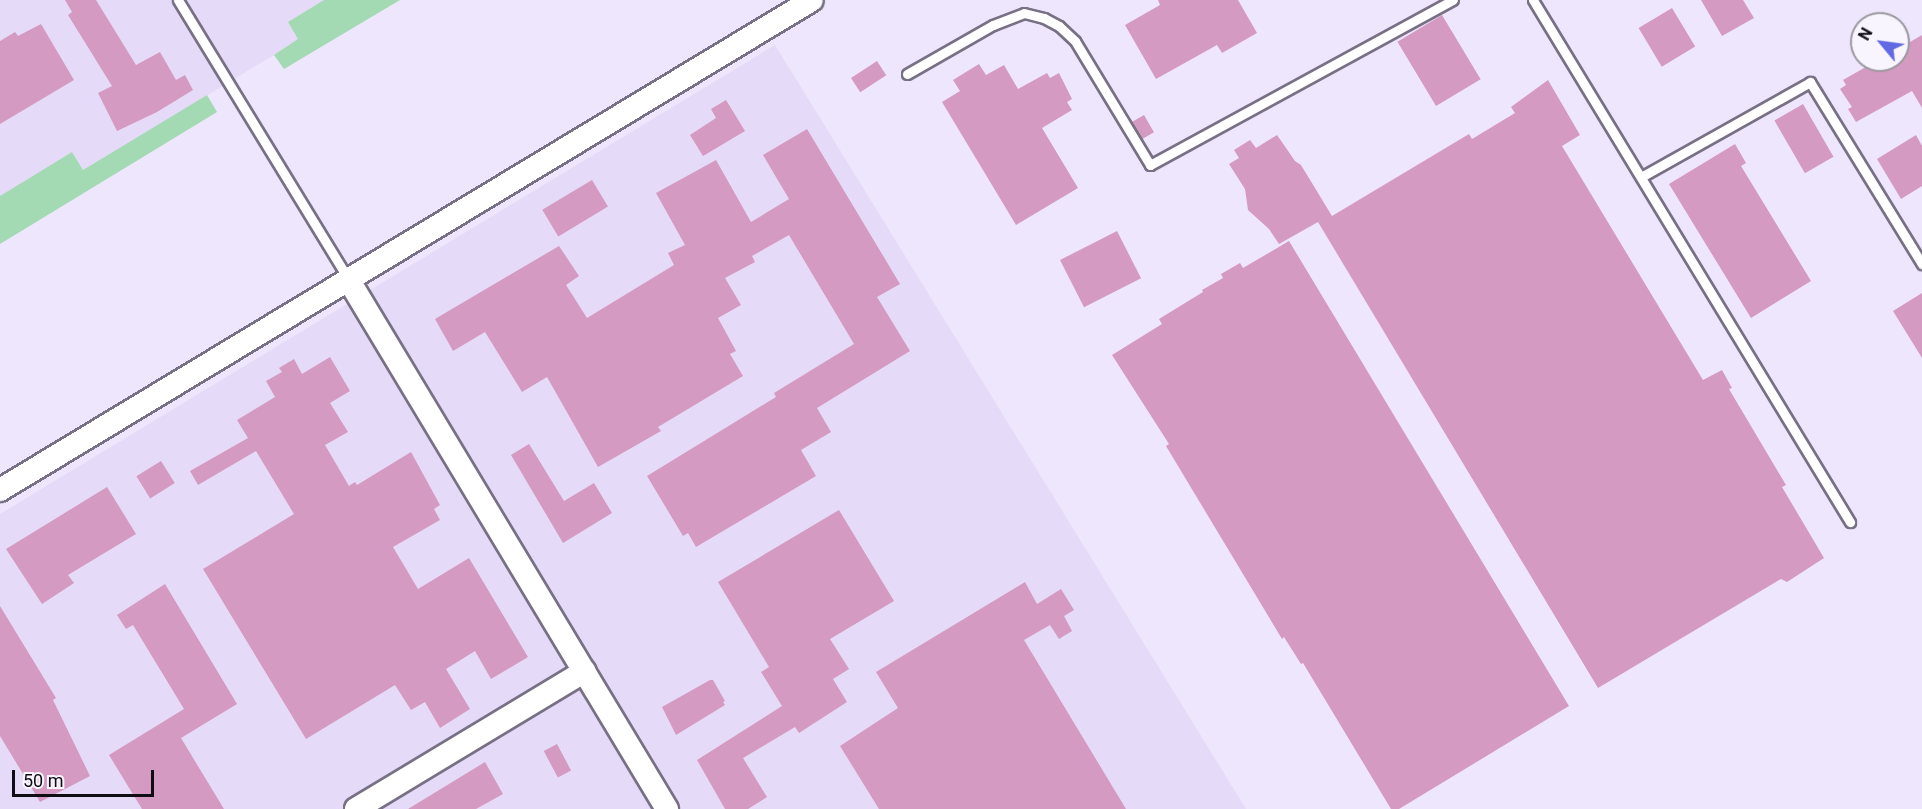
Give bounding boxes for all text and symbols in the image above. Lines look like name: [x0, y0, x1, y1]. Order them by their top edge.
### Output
north arrow: [1850, 12, 1910, 72]
text: N: [1855, 24, 1877, 44]
scale bar: [15, 758, 158, 796]
text: 50 m: [23, 770, 63, 791]

